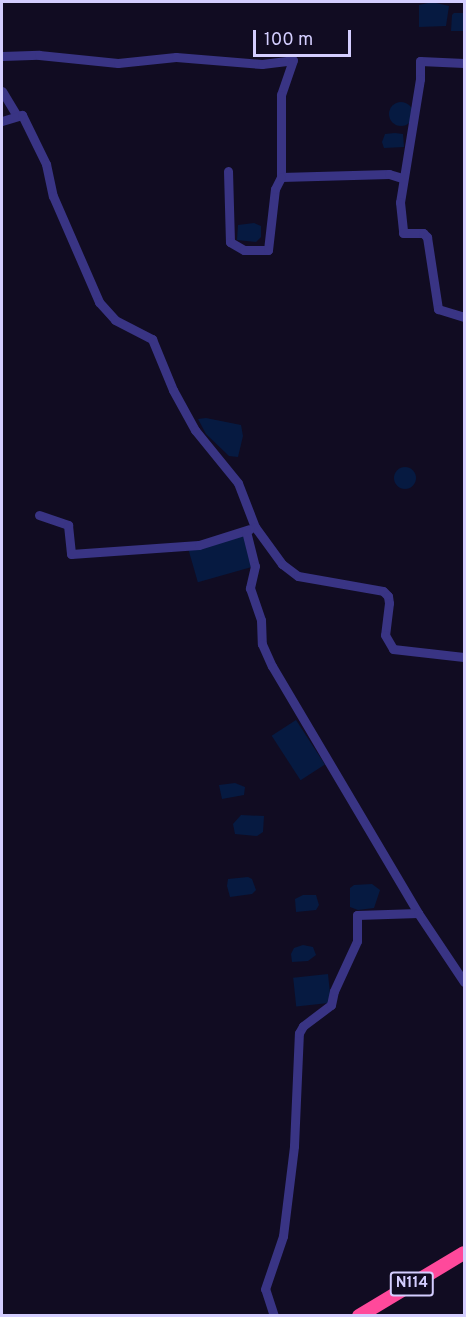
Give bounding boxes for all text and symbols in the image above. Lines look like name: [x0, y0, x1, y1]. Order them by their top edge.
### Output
scale bar: [256, 18, 354, 56]
text: 100 m: [264, 29, 313, 52]
road number: N114: [390, 1272, 434, 1296]

